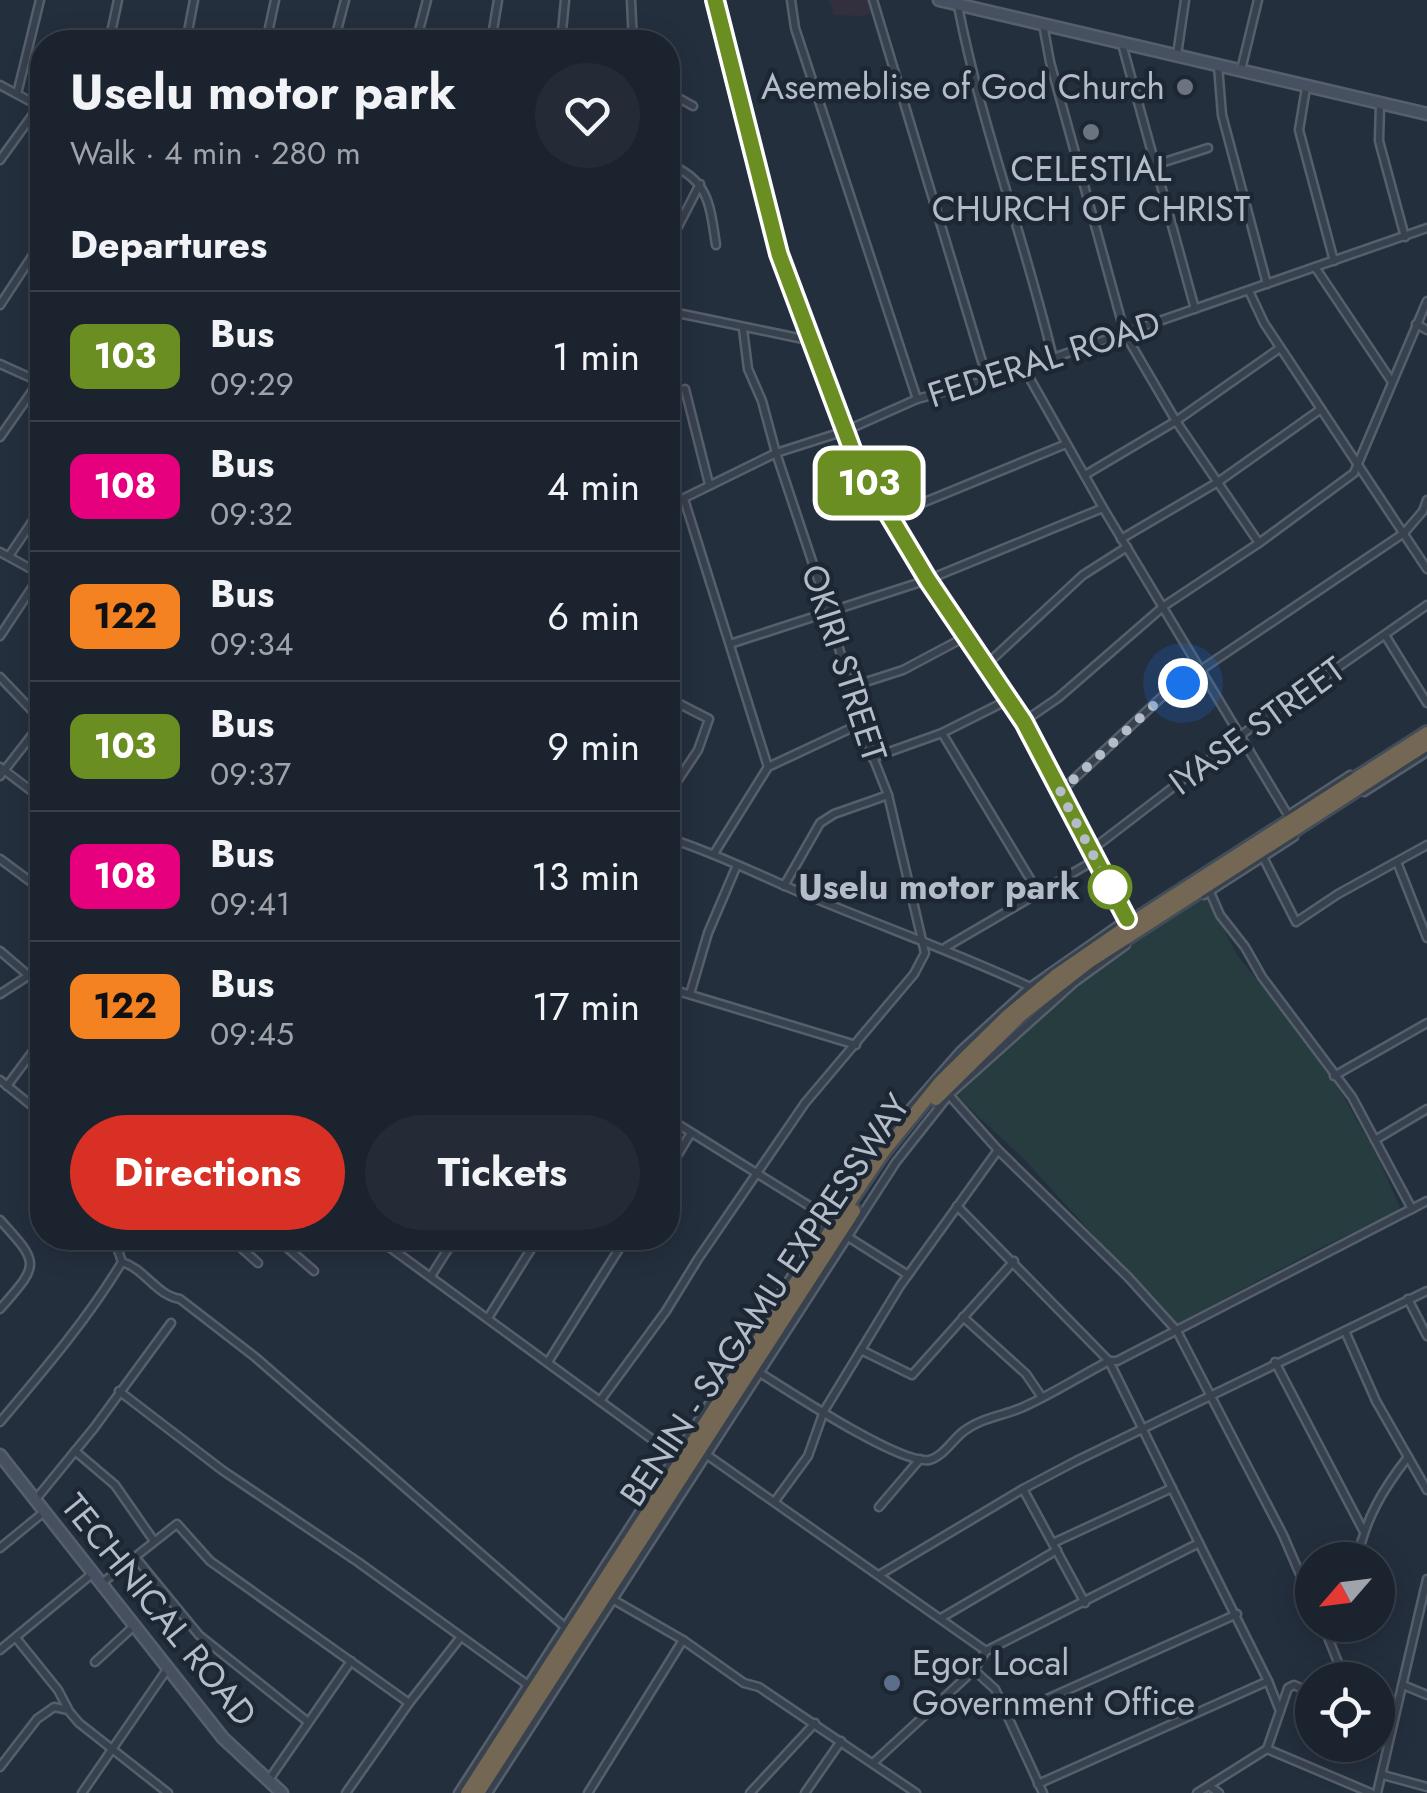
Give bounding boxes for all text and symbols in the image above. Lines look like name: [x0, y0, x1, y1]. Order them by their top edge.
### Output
text: Uselu motor park: [70, 58, 456, 127]
place label: Asemeblise of God Church: [761, 62, 1165, 112]
button: heart: [535, 63, 640, 168]
marker: Asemeblise of God Church: [1174, 76, 1196, 98]
marker: CELESTIAL CHURCH OF CHRIST: [1080, 121, 1102, 143]
text: Walk · 4 min · 280 m: [70, 130, 361, 176]
place label: CELESTIAL CHURCH OF CHRIST: [932, 144, 1250, 234]
text: Departures: [70, 217, 267, 272]
street label: FEDERAL ROAD: [921, 298, 1167, 420]
text: Bus: [210, 306, 274, 361]
text: 1 min: [552, 329, 640, 384]
text: 103: [94, 331, 156, 381]
text: 09:29: [210, 361, 294, 407]
text: Bus: [210, 436, 274, 491]
line badge: 103: [812, 450, 926, 516]
text: 103: [838, 458, 900, 508]
text: 4 min: [547, 459, 640, 514]
text: 108: [94, 461, 156, 511]
text: 09:32: [210, 491, 293, 537]
street label: OKIRI STREET: [789, 558, 899, 768]
text: Bus: [210, 566, 274, 621]
text: 6 min: [547, 589, 640, 644]
text: 122: [93, 591, 157, 641]
text: 09:34: [210, 621, 293, 667]
street label: IYASE STREET: [1159, 645, 1355, 807]
your location: [1158, 658, 1208, 708]
text: Bus: [210, 696, 274, 751]
text: 9 min: [547, 719, 640, 774]
text: 103: [94, 721, 156, 771]
text: 09:37: [210, 751, 291, 797]
text: Bus: [210, 826, 274, 881]
text: 13 min: [531, 849, 640, 904]
text: 108: [94, 851, 156, 901]
place label: Uselu motor park: [798, 862, 1080, 912]
marker: Uselu motor park: [1089, 866, 1131, 908]
text: 09:41: [210, 881, 290, 927]
text: Bus: [210, 956, 274, 1011]
text: 17 min: [532, 979, 640, 1034]
text: 122: [93, 981, 157, 1031]
text: 09:45: [210, 1011, 294, 1057]
street label: BENIN - SAGAMU EXPRESSWAY: [608, 1084, 922, 1516]
button: Directions: [70, 1115, 345, 1230]
button: Tickets: [365, 1115, 640, 1230]
street label: TECHNICAL ROAD: [50, 1483, 268, 1737]
north arrow: [1295, 1542, 1395, 1642]
map controls: [1295, 1542, 1395, 1762]
place label: Egor Local Government Office: [912, 1638, 1195, 1728]
button: locate: [1295, 1662, 1395, 1762]
marker: Egor Local Government Office: [881, 1672, 903, 1694]

